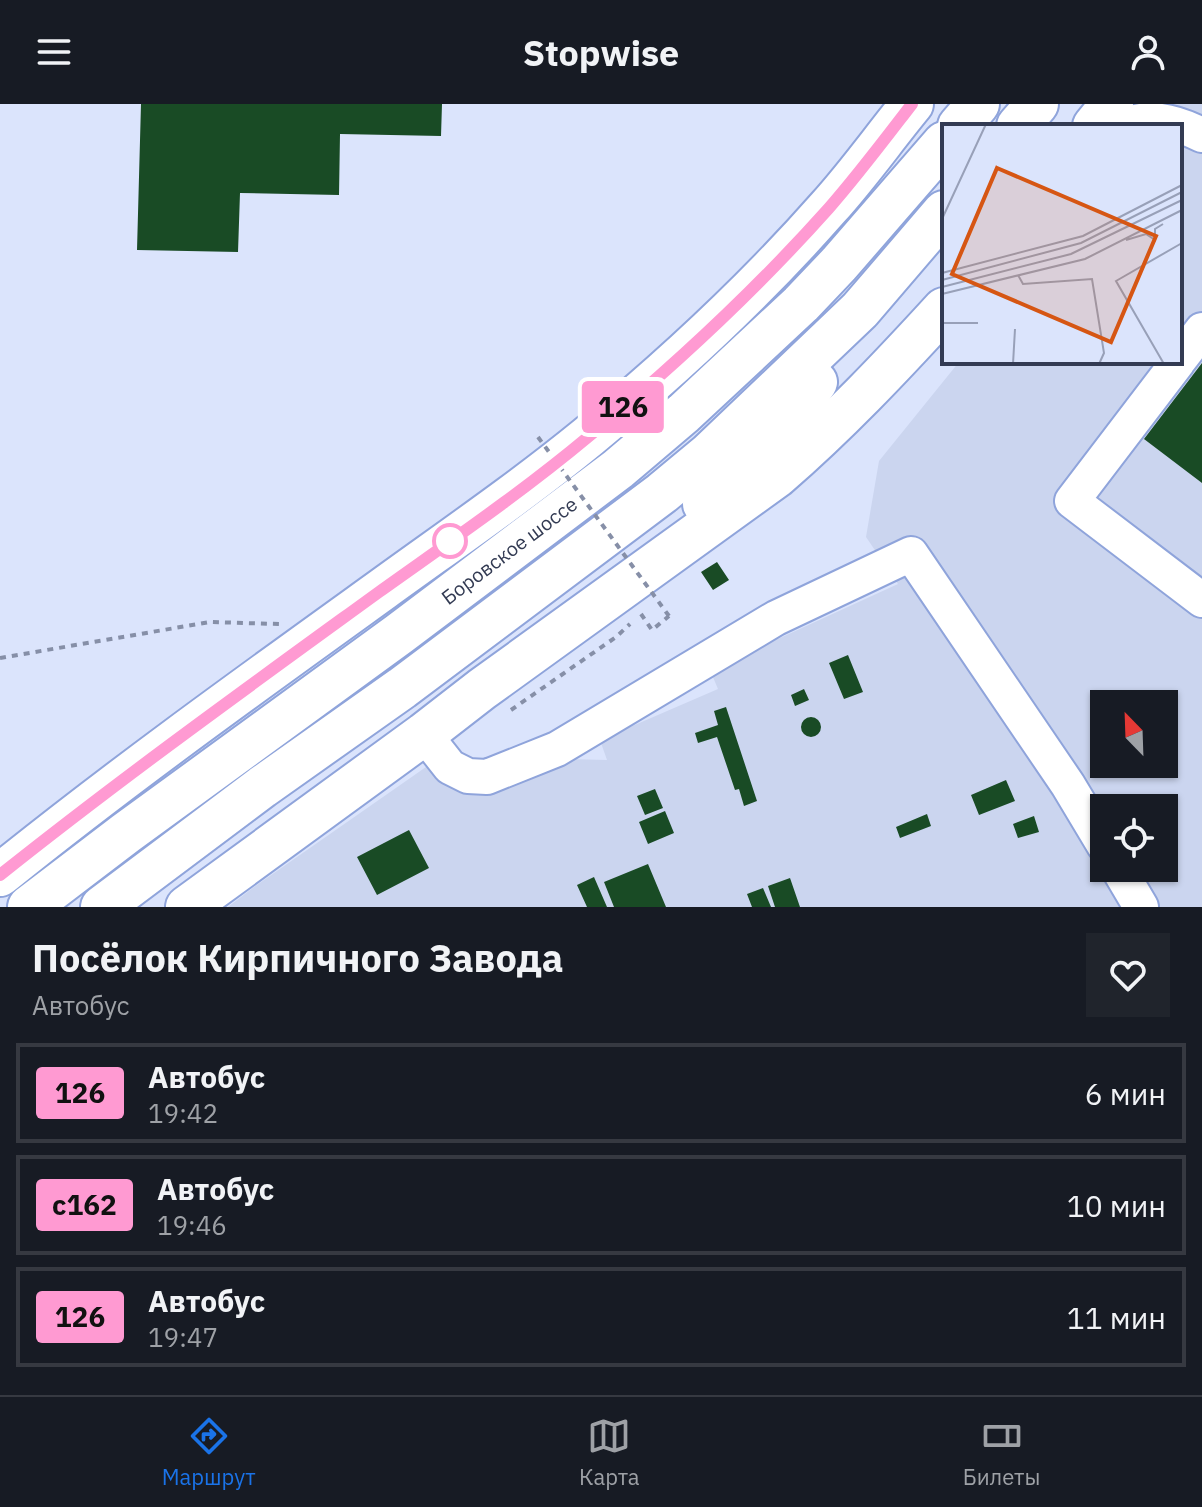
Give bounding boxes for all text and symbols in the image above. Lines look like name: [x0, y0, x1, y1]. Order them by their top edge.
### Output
text: Stopwise: [523, 29, 679, 76]
icon: menu: [32, 30, 76, 74]
icon: person: [1126, 30, 1170, 74]
inset map: [942, 124, 1182, 364]
line badge: 126: [577, 381, 669, 433]
text: 126: [598, 388, 648, 425]
street label: Боровское шоссе: [436, 490, 583, 610]
unlabelled marker: [433, 524, 467, 558]
north arrow: [1090, 690, 1178, 778]
map controls: [1090, 690, 1178, 882]
button: locate: [1090, 794, 1178, 882]
text: Посёлок Кирпичного Завода: [32, 933, 563, 982]
button: heart: [1086, 933, 1170, 1017]
text: Автобус: [32, 988, 130, 1022]
text: Автобус: [148, 1057, 265, 1096]
text: 126: [55, 1074, 105, 1111]
text: 6 мин: [1085, 1074, 1166, 1113]
text: 19:42: [148, 1096, 218, 1130]
text: Автобус: [157, 1169, 274, 1208]
text: с162: [52, 1186, 117, 1223]
text: 10 мин: [1067, 1186, 1166, 1225]
text: 19:46: [157, 1208, 227, 1242]
text: Автобус: [148, 1281, 265, 1320]
text: 126: [55, 1298, 105, 1335]
text: 11 мин: [1067, 1298, 1166, 1337]
text: 19:47: [148, 1320, 218, 1354]
tab: Маршрут: [162, 1414, 256, 1491]
tab: Карта: [579, 1414, 640, 1491]
tab: Билеты: [963, 1414, 1040, 1491]

